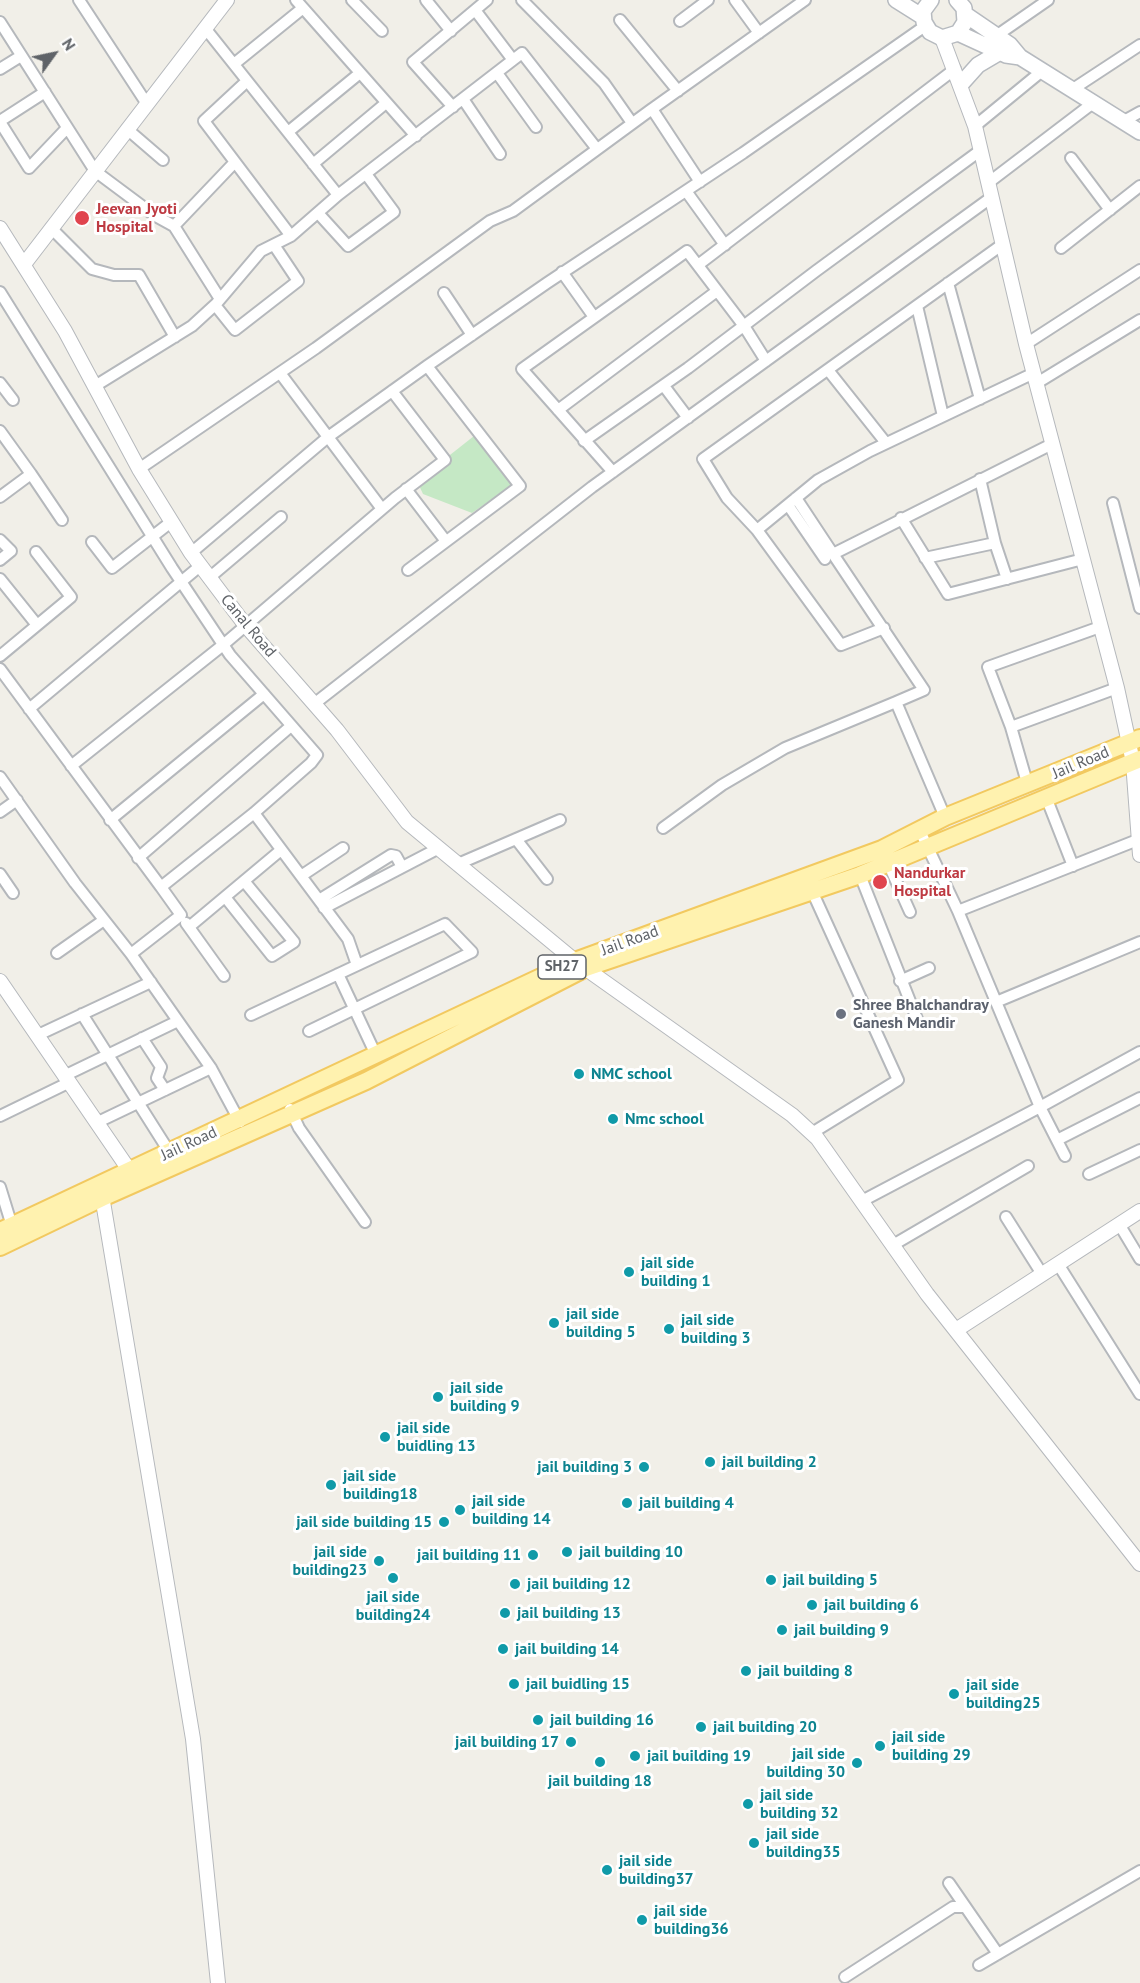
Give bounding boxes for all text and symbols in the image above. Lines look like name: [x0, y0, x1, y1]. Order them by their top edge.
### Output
north arrow: [24, 24, 84, 84]
text: N: [58, 34, 80, 54]
place label: Jeevan Jyoti Hospital: [96, 199, 177, 237]
marker: Jeevan Jyoti Hospital: [73, 209, 91, 227]
street label: Canal Road: [216, 591, 280, 661]
street label: Jail Road: [1050, 743, 1112, 783]
place label: Nandurkar Hospital: [894, 863, 965, 901]
marker: Nandurkar Hospital: [871, 873, 889, 891]
street label: Jail Road: [599, 922, 661, 960]
road number: SH27: [538, 955, 586, 979]
place label: Shree Bhalchandray Ganesh Mandir: [853, 995, 989, 1033]
marker: Shree Bhalchandray Ganesh Mandir: [834, 1007, 848, 1021]
place label: NMC school: [591, 1064, 672, 1084]
marker: NMC school: [572, 1067, 586, 1081]
place label: Nmc school: [625, 1109, 704, 1129]
marker: Nmc school: [606, 1112, 620, 1126]
street label: Jail Road: [158, 1123, 220, 1165]
place label: jail side building 1: [641, 1253, 711, 1291]
marker: jail side building 1: [622, 1265, 636, 1279]
place label: jail side building 5: [566, 1304, 636, 1342]
place label: jail side building 3: [681, 1310, 751, 1348]
marker: jail side building 5: [547, 1316, 561, 1330]
marker: jail side building 3: [662, 1322, 676, 1336]
place label: jail side building 9: [450, 1378, 520, 1416]
marker: jail side building 9: [431, 1390, 445, 1404]
place label: jail side buidling 13: [397, 1418, 476, 1456]
marker: jail side buidling 13: [378, 1430, 392, 1444]
place label: jail building 2: [722, 1452, 817, 1472]
marker: jail building 2: [703, 1455, 717, 1469]
place label: jail building 3: [537, 1457, 632, 1477]
marker: jail building 3: [637, 1460, 651, 1474]
place label: jail side building18: [343, 1466, 418, 1504]
marker: jail side building18: [324, 1478, 338, 1492]
place label: jail side building 14: [472, 1491, 551, 1529]
place label: jail building 4: [639, 1493, 734, 1513]
marker: jail building 4: [620, 1496, 634, 1510]
marker: jail side building 14: [453, 1503, 467, 1517]
place label: jail side building 15: [296, 1512, 432, 1532]
marker: jail side building 15: [437, 1515, 451, 1529]
place label: jail side building23: [292, 1542, 367, 1580]
place label: jail building 10: [579, 1542, 683, 1562]
place label: jail building 11: [417, 1545, 521, 1565]
marker: jail building 10: [560, 1545, 574, 1559]
marker: jail building 11: [526, 1548, 540, 1562]
marker: jail side building23: [372, 1554, 386, 1568]
place label: jail building 5: [783, 1570, 878, 1590]
marker: jail side building24: [386, 1571, 400, 1585]
marker: jail building 5: [764, 1573, 778, 1587]
place label: jail building 12: [527, 1574, 631, 1594]
marker: jail building 12: [508, 1577, 522, 1591]
place label: jail side building24: [356, 1587, 430, 1625]
place label: jail building 6: [824, 1595, 919, 1615]
marker: jail building 6: [805, 1598, 819, 1612]
place label: jail building 13: [517, 1603, 621, 1623]
marker: jail building 13: [498, 1606, 512, 1620]
place label: jail building 9: [794, 1620, 889, 1640]
marker: jail building 9: [775, 1623, 789, 1637]
place label: jail building 14: [515, 1639, 619, 1659]
marker: jail building 14: [496, 1642, 510, 1656]
place label: jail building 8: [758, 1661, 853, 1681]
marker: jail building 8: [739, 1664, 753, 1678]
place label: jail buidling 15: [526, 1674, 630, 1694]
place label: jail side building25: [966, 1675, 1041, 1713]
marker: jail buidling 15: [507, 1677, 521, 1691]
marker: jail side building25: [947, 1687, 961, 1701]
place label: jail building 16: [550, 1710, 654, 1730]
marker: jail building 16: [531, 1713, 545, 1727]
place label: jail building 20: [713, 1717, 817, 1737]
marker: jail building 20: [694, 1720, 708, 1734]
place label: jail side building 29: [892, 1727, 971, 1765]
place label: jail building 17: [455, 1732, 559, 1752]
marker: jail building 17: [564, 1735, 578, 1749]
marker: jail side building 29: [873, 1739, 887, 1753]
place label: jail side building 30: [766, 1744, 845, 1782]
place label: jail building 19: [647, 1746, 751, 1766]
marker: jail building 19: [628, 1749, 642, 1763]
marker: jail building 18: [593, 1755, 607, 1769]
marker: jail side building 30: [850, 1756, 864, 1770]
place label: jail building 18: [548, 1771, 652, 1791]
place label: jail side building 32: [760, 1785, 839, 1823]
marker: jail side building 32: [741, 1797, 755, 1811]
place label: jail side building35: [766, 1824, 841, 1862]
marker: jail side building35: [747, 1836, 761, 1850]
place label: jail side building37: [619, 1851, 694, 1889]
marker: jail side building37: [600, 1863, 614, 1877]
place label: jail side building36: [654, 1901, 729, 1939]
marker: jail side building36: [635, 1913, 649, 1927]

